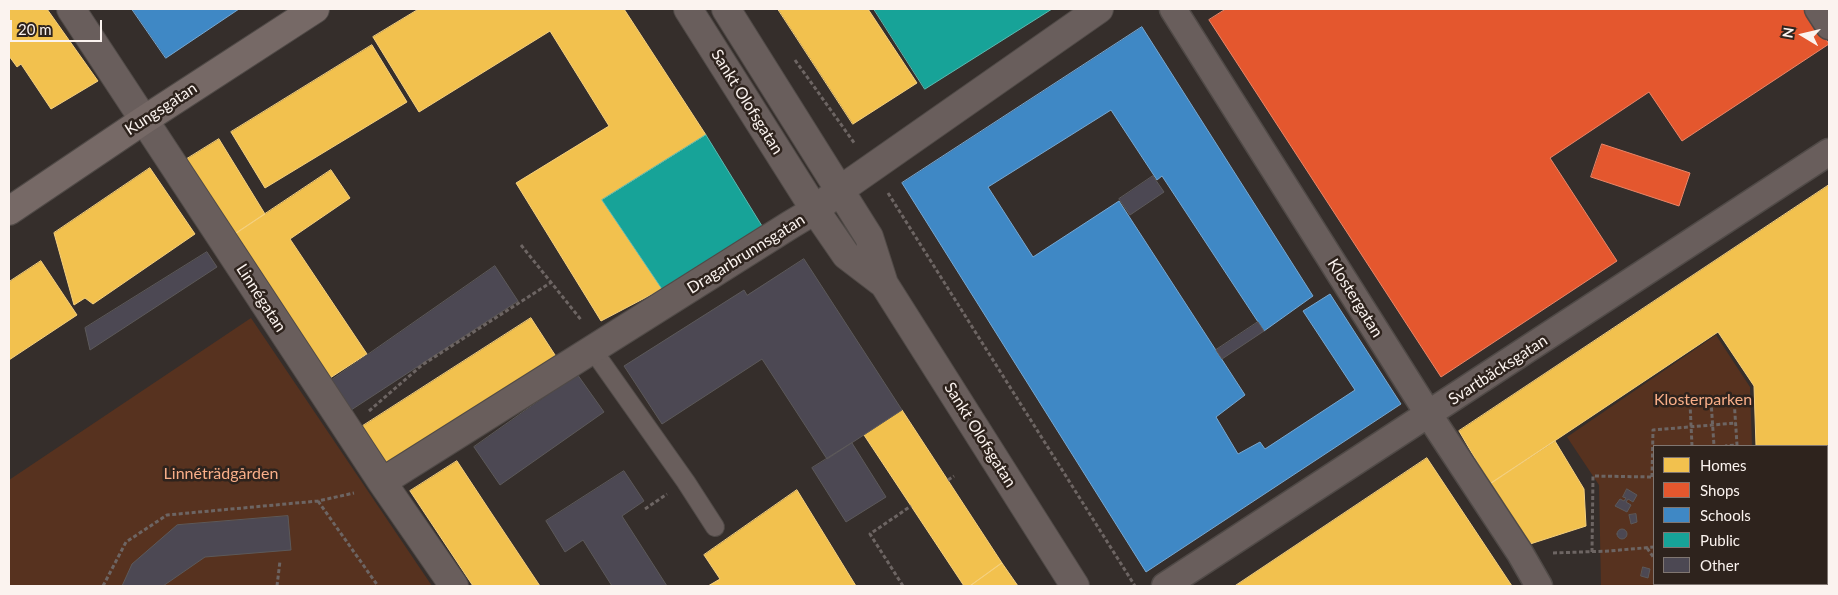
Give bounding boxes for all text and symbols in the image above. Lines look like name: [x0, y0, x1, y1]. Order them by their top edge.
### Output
scale bar: [12, 10, 105, 42]
north arrow: [1778, 10, 1828, 60]
text: 20 m: [18, 20, 52, 38]
text: N: [1778, 26, 1797, 39]
street label: Sankt Olofsgatan: [707, 46, 787, 158]
street label: Kungsgatan: [121, 79, 201, 139]
street label: Dragarbrunnsgatan: [684, 210, 808, 298]
street label: Klostergatan: [1323, 255, 1387, 341]
street label: Linnégatan: [232, 260, 290, 336]
street label: Svartbäcksgatan: [1445, 331, 1551, 409]
street label: Sankt Olofsgatan: [940, 379, 1020, 491]
park label: Klosterparken: [1654, 390, 1752, 410]
legend: [1653, 445, 1828, 585]
text: Homes: [1700, 456, 1746, 474]
park label: Linnéträdgården: [164, 464, 278, 484]
text: Shops: [1700, 481, 1740, 499]
text: Schools: [1700, 506, 1751, 524]
text: Public: [1700, 531, 1740, 549]
text: Other: [1700, 556, 1739, 574]

